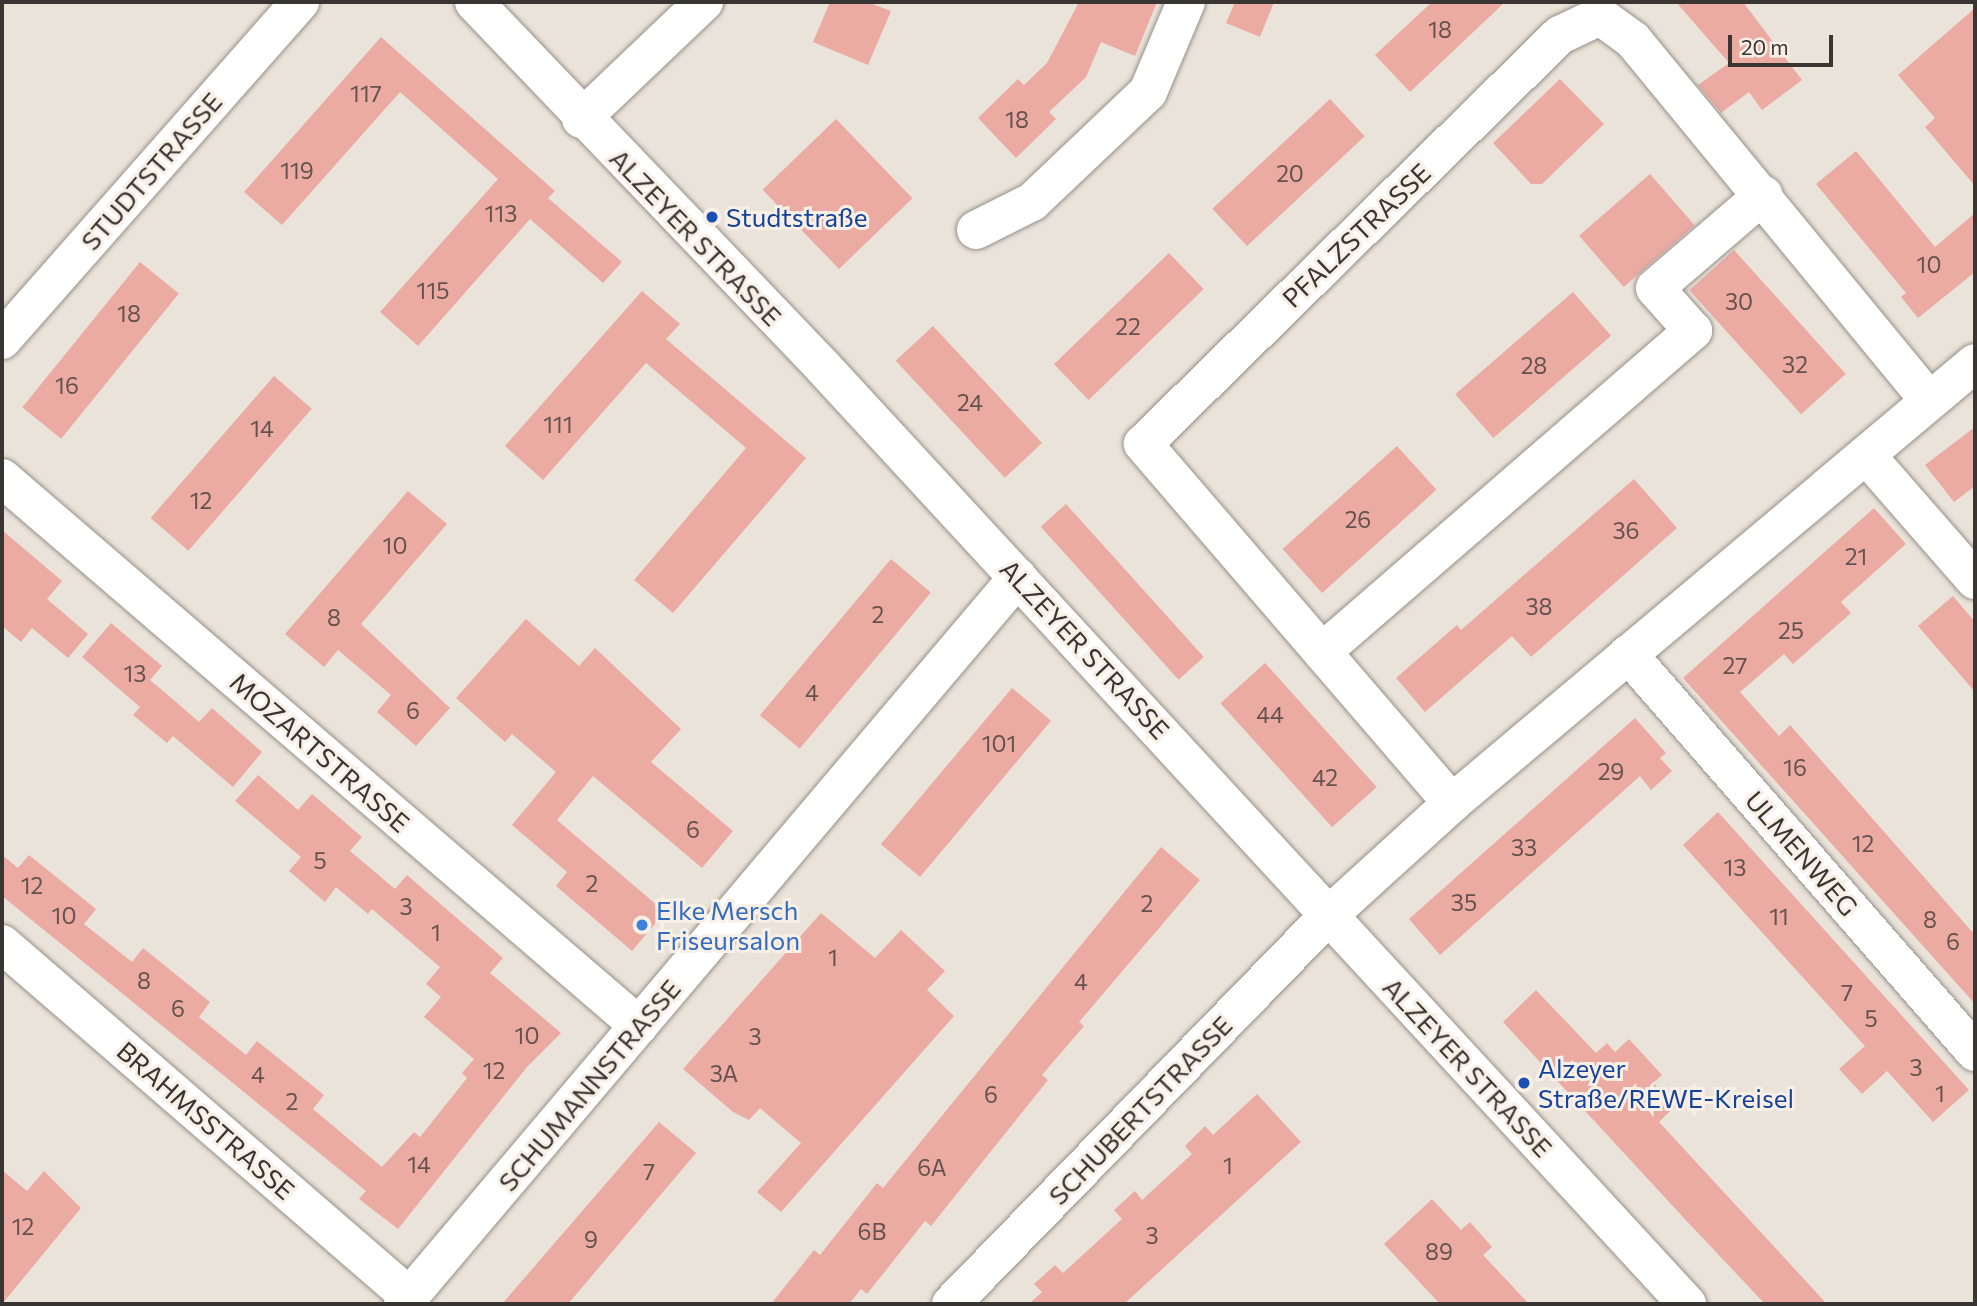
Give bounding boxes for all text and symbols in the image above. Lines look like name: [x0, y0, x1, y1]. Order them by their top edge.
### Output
house number: 18: [1428, 15, 1452, 43]
scale bar: [1732, 21, 1837, 65]
text: 20 m: [1741, 34, 1789, 59]
house number: 117: [350, 79, 382, 107]
street label: STUDTSTRASSE: [74, 86, 228, 256]
house number: 18: [1005, 105, 1029, 133]
street label: ALZEYER STRASSE: [604, 142, 788, 332]
house number: 119: [280, 156, 314, 184]
street label: PFALZSTRASSE: [1276, 157, 1436, 313]
house number: 20: [1276, 159, 1304, 187]
house number: 113: [485, 199, 517, 227]
place label: Studtstraße: [726, 201, 867, 233]
marker: Studtstraße: [704, 209, 720, 225]
house number: 10: [1917, 250, 1941, 278]
house number: 115: [417, 276, 449, 304]
house number: 30: [1725, 287, 1753, 315]
house number: 18: [117, 299, 141, 327]
house number: 22: [1115, 312, 1141, 340]
house number: 32: [1782, 350, 1808, 378]
house number: 28: [1521, 351, 1547, 379]
house number: 16: [55, 371, 79, 399]
house number: 24: [957, 388, 983, 416]
house number: 111: [543, 410, 573, 438]
house number: 14: [250, 414, 274, 442]
house number: 12: [190, 486, 212, 514]
house number: 26: [1345, 505, 1371, 533]
house number: 36: [1612, 516, 1640, 544]
house number: 10: [383, 531, 407, 559]
house number: 21: [1845, 542, 1867, 570]
street label: ALZEYER STRASSE: [994, 553, 1176, 745]
house number: 38: [1525, 592, 1553, 620]
house number: 2: [872, 600, 884, 628]
house number: 8: [327, 603, 341, 631]
house number: 25: [1778, 616, 1804, 644]
house number: 27: [1723, 651, 1747, 679]
house number: 13: [124, 659, 146, 687]
street label: MOZARTSTRASSE: [224, 666, 416, 838]
house number: 4: [805, 678, 819, 706]
house number: 6: [406, 696, 420, 724]
house number: 44: [1256, 700, 1284, 728]
house number: 101: [982, 729, 1016, 757]
house number: 16: [1783, 753, 1807, 781]
house number: 29: [1598, 757, 1624, 785]
house number: 42: [1312, 763, 1338, 791]
street label: ULMENWEG: [1739, 784, 1865, 922]
house number: 6: [686, 815, 700, 843]
house number: 12: [1852, 829, 1874, 857]
house number: 33: [1511, 833, 1537, 861]
house number: 5: [313, 846, 327, 874]
house number: 13: [1724, 853, 1746, 881]
house number: 2: [586, 869, 598, 897]
house number: 12: [21, 871, 43, 899]
house number: 35: [1451, 888, 1477, 916]
house number: 2: [1141, 889, 1153, 917]
house number: 3: [399, 892, 413, 920]
place label: Elke Mersch Friseursalon: [656, 894, 800, 956]
house number: 10: [52, 901, 76, 929]
house number: 11: [1769, 902, 1789, 930]
house number: 8: [1923, 905, 1937, 933]
marker: Elke Mersch Friseursalon: [634, 917, 650, 933]
house number: 1: [431, 918, 441, 946]
house number: 6: [1946, 927, 1960, 955]
house number: 1: [828, 943, 838, 971]
house number: 8: [137, 966, 151, 994]
house number: 4: [1074, 967, 1088, 995]
street label: ALZEYER STRASSE: [1377, 971, 1559, 1163]
street label: SCHUMANNSTRASSE: [492, 973, 686, 1197]
house number: 7: [1841, 978, 1853, 1006]
house number: 6: [171, 994, 185, 1022]
house number: 5: [1864, 1004, 1878, 1032]
street label: SCHUBERTSTRASSE: [1042, 1009, 1238, 1211]
house number: 10: [515, 1021, 539, 1049]
house number: 3: [748, 1022, 762, 1050]
street label: BRAHMSSTRASSE: [111, 1035, 301, 1205]
place label: Alzeyer Straße/REWE-Kreisel: [1538, 1052, 1794, 1114]
house number: 3: [1909, 1053, 1923, 1081]
house number: 12: [483, 1056, 505, 1084]
house number: 3A: [710, 1059, 738, 1087]
house number: 4: [251, 1060, 265, 1088]
marker: Alzeyer Straße/REWE-Kreisel: [1516, 1075, 1532, 1091]
house number: 1: [1935, 1079, 1945, 1107]
house number: 6: [984, 1080, 998, 1108]
house number: 2: [286, 1087, 298, 1115]
house number: 14: [407, 1150, 431, 1178]
house number: 1: [1223, 1151, 1233, 1179]
house number: 6A: [917, 1153, 947, 1181]
house number: 7: [643, 1157, 655, 1185]
house number: 12: [12, 1212, 34, 1240]
house number: 6B: [858, 1217, 886, 1245]
house number: 3: [1145, 1221, 1159, 1249]
house number: 9: [584, 1225, 598, 1253]
house number: 89: [1425, 1237, 1453, 1265]

